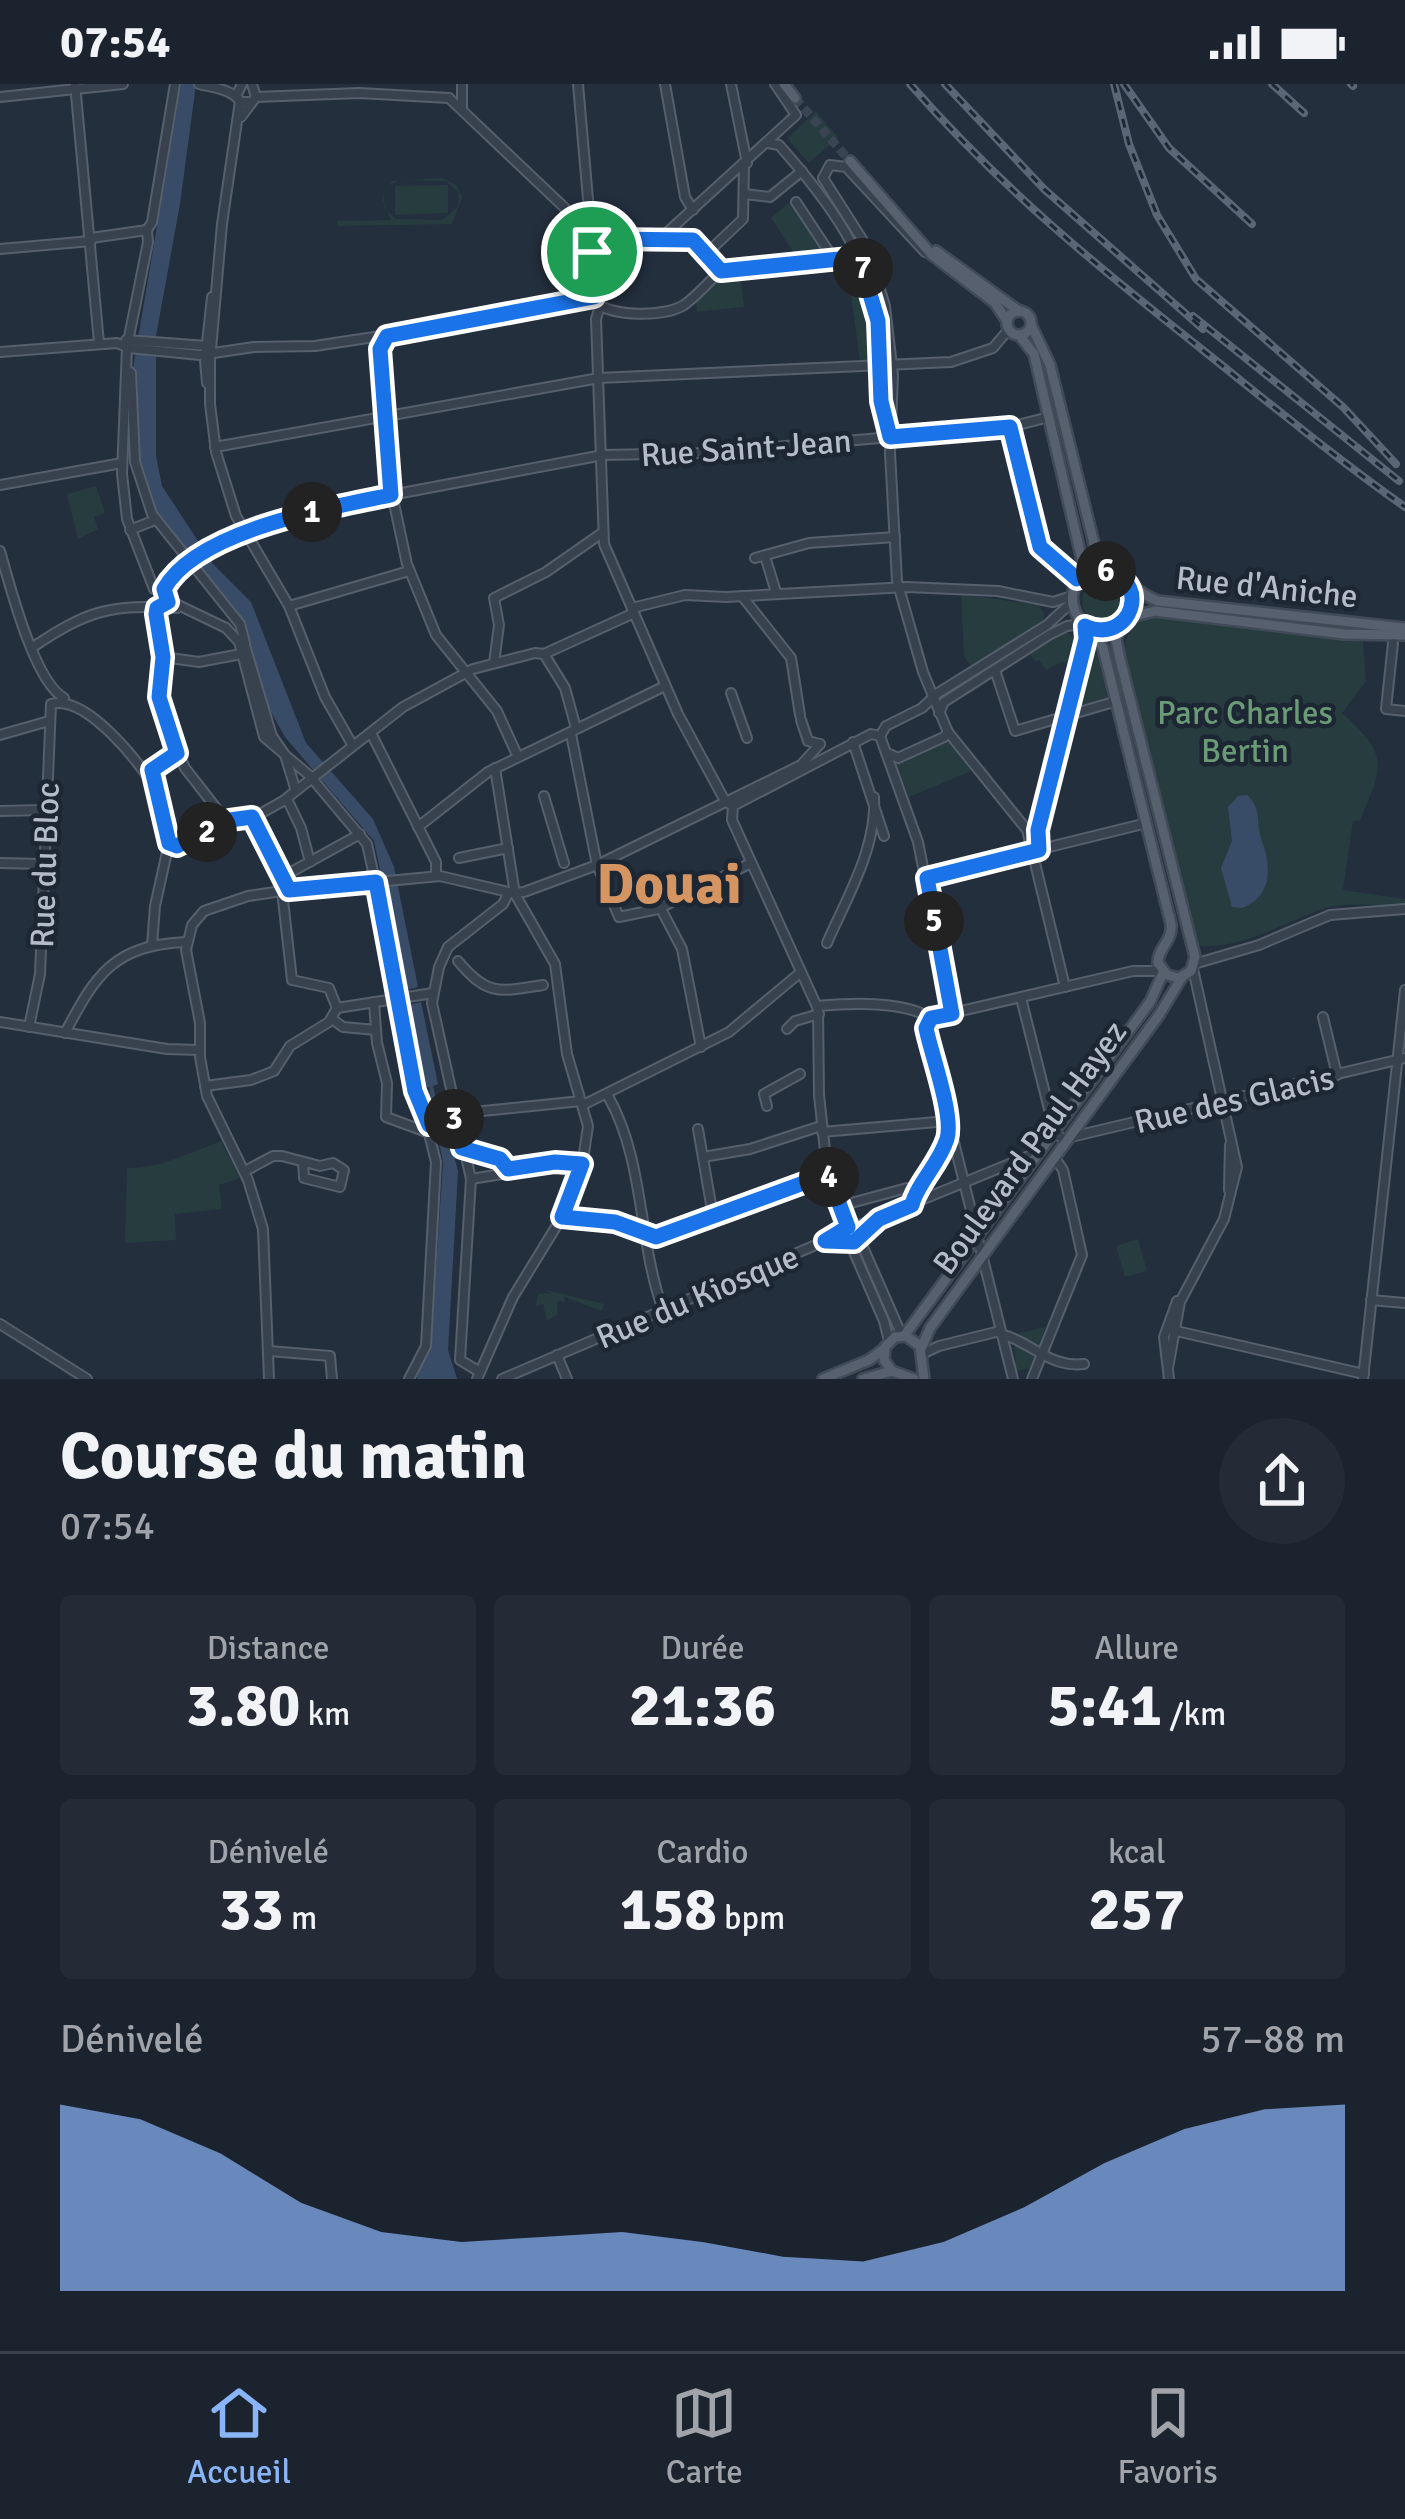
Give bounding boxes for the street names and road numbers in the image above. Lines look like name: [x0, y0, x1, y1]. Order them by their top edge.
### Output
street label: Rue Saint-Jean: [639, 421, 853, 476]
street label: Rue d'Aniche: [1174, 558, 1360, 617]
street label: Rue du Bloc: [22, 782, 69, 949]
street label: Boulevard Paul Hayez: [924, 1013, 1136, 1283]
street label: Rue des Glacis: [1131, 1058, 1338, 1143]
street label: Rue du Kiosque: [590, 1236, 805, 1358]

